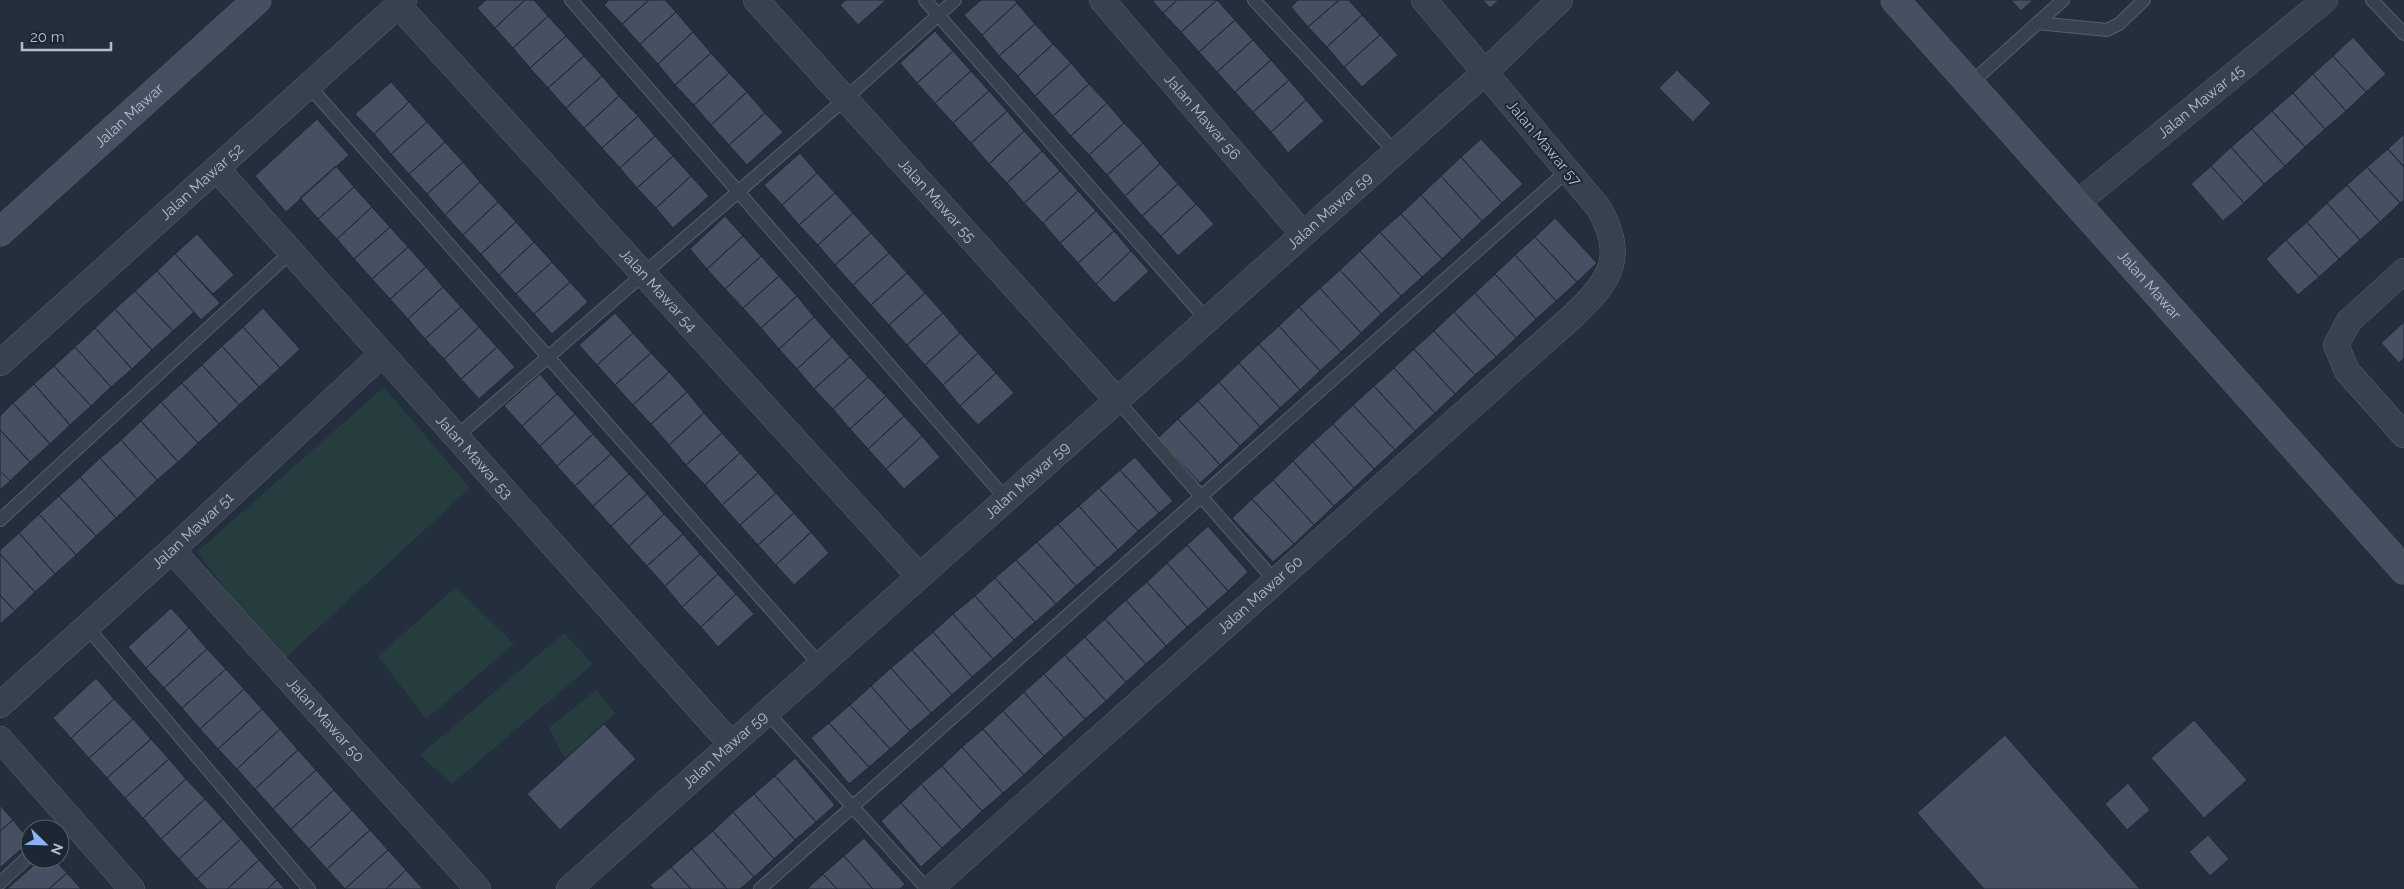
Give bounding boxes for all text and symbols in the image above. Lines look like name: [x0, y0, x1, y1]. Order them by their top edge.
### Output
scale bar: [22, 20, 111, 52]
text: 20 m: [30, 28, 65, 46]
street label: Jalan Mawar 45: [2154, 61, 2248, 142]
street label: Jalan Mawar 56: [1161, 70, 1244, 163]
street label: Jalan Mawar: [91, 79, 168, 151]
street label: Jalan Mawar 57: [1503, 97, 1585, 189]
street label: Jalan Mawar 52: [156, 140, 247, 224]
street label: Jalan Mawar 55: [895, 155, 979, 246]
street label: Jalan Mawar 59: [1284, 168, 1376, 253]
street label: Jalan Mawar 54: [616, 245, 701, 336]
street label: Jalan Mawar: [2114, 247, 2185, 324]
street label: Jalan Mawar 53: [432, 411, 516, 502]
street label: Jalan Mawar 59: [981, 438, 1073, 523]
street label: Jalan Mawar 51: [148, 488, 238, 573]
street label: Jalan Mawar 60: [1214, 552, 1306, 638]
street label: Jalan Mawar 50: [283, 674, 368, 766]
street label: Jalan Mawar 59: [679, 707, 771, 792]
north arrow: [20, 819, 70, 869]
text: N: [48, 841, 66, 857]

